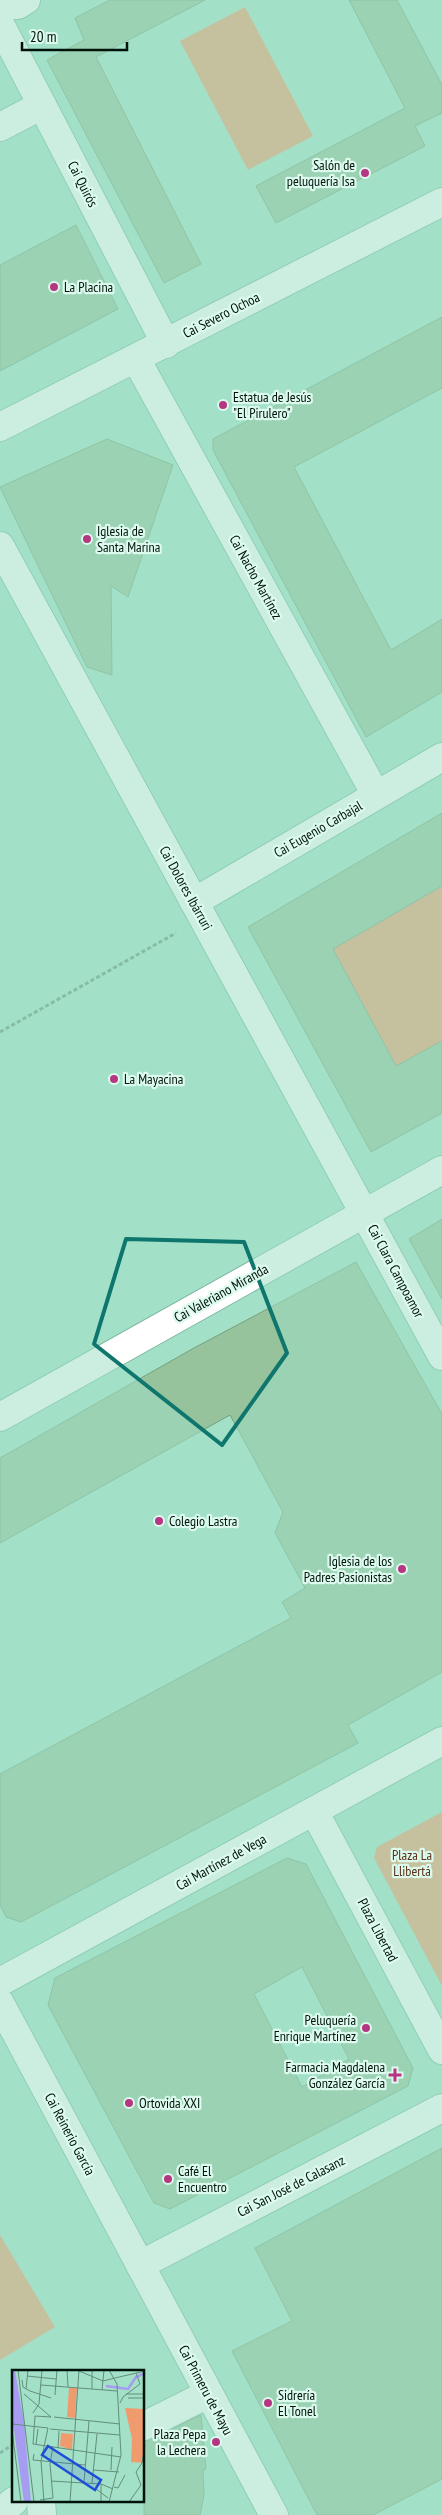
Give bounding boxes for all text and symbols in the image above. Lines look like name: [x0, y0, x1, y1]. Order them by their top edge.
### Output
scale bar: [22, 20, 128, 52]
text: 20 m: [30, 27, 56, 46]
place label: Salón de peluquería Isa: [287, 156, 355, 190]
street label: Cai Quirós: [64, 158, 102, 210]
marker: Salón de peluquería Isa: [359, 167, 371, 179]
place label: La Placina: [64, 278, 113, 296]
marker: La Placina: [48, 281, 60, 293]
street label: Cai Severo Ochoa: [180, 288, 262, 342]
place label: Estatua de Jesús "El Pirulero": [233, 388, 311, 422]
marker: Estatua de Jesús "El Pirulero": [217, 399, 229, 411]
place label: Iglesia de Santa Marina: [97, 522, 160, 556]
street label: Cai Nacho Martínez: [225, 532, 287, 622]
marker: Iglesia de Santa Marina: [81, 533, 93, 545]
street label: Cai Eugenio Carbajal: [271, 796, 366, 862]
street label: Cai Dolores Ibárruri: [155, 843, 217, 933]
place label: La Mayacina: [124, 1070, 183, 1088]
marker: La Mayacina: [108, 1073, 120, 1085]
street label: Cai Clara Campoamor: [364, 1221, 428, 1321]
street label: Cai Valeriano Miranda: [171, 1260, 271, 1326]
place label: Colegio Lastra: [169, 1512, 237, 1530]
marker: Colegio Lastra: [153, 1515, 165, 1527]
place label: Iglesia de los Padres Pasionistas: [304, 1552, 392, 1586]
marker: Iglesia de los Padres Pasionistas: [396, 1563, 408, 1575]
street label: Cai Martínez de Vega: [173, 1830, 269, 1894]
park label: Plaza La Llibertá: [392, 1846, 432, 1880]
street label: Plaza Libertad: [354, 1895, 402, 1965]
place label: Peluquería Enrique Martínez: [274, 2011, 356, 2045]
marker: Peluquería Enrique Martínez: [360, 2022, 372, 2034]
place label: Farmacia Magdalena González García: [285, 2058, 385, 2092]
marker: Farmacia Magdalena González García: [389, 2069, 401, 2081]
street label: Cai Reinerio García: [41, 2090, 99, 2178]
place label: Ortovida XXI: [139, 2094, 200, 2112]
marker: Ortovida XXI: [123, 2097, 135, 2109]
street label: Cai San José de Calasanz: [234, 2151, 348, 2221]
place label: Café El Encuentro: [178, 2162, 227, 2196]
marker: Café El Encuentro: [162, 2173, 174, 2185]
street label: Cai Primeru de Mayu: [175, 2342, 237, 2438]
inset map: [12, 2370, 145, 2502]
place label: Sidrería El Tonel: [278, 2386, 317, 2420]
marker: Sidrería El Tonel: [262, 2397, 274, 2409]
place label: Plaza Pepa la Lechera: [154, 2425, 206, 2459]
marker: Plaza Pepa la Lechera: [210, 2436, 222, 2448]

